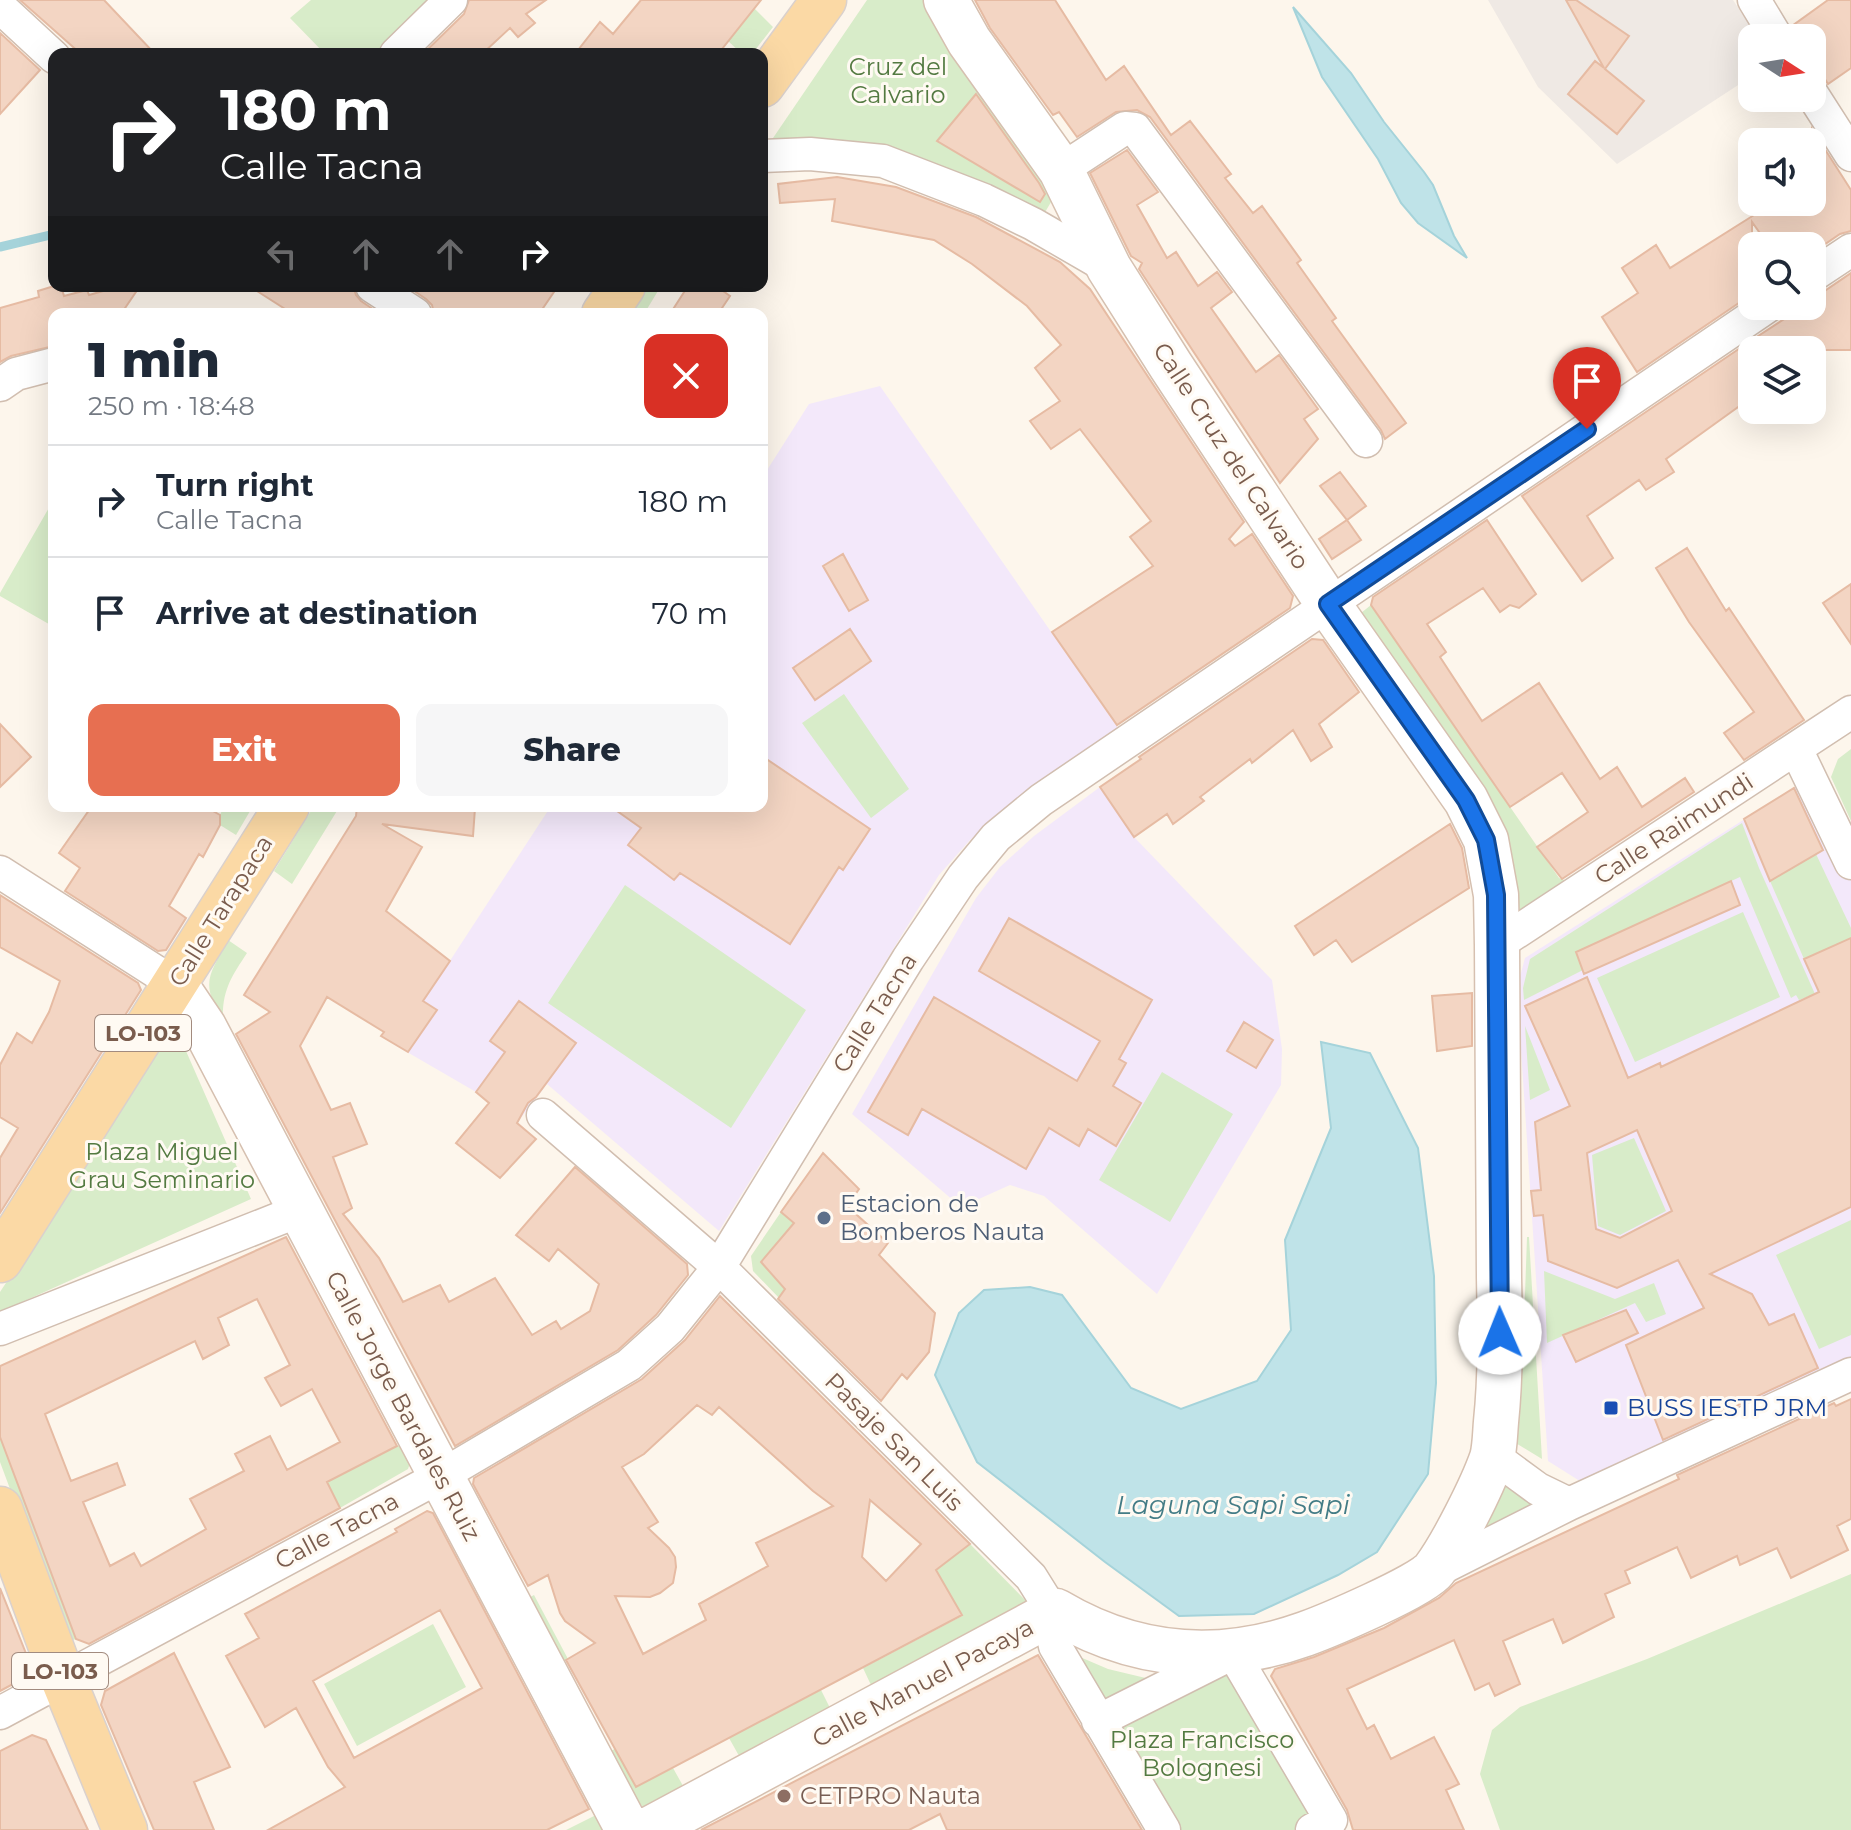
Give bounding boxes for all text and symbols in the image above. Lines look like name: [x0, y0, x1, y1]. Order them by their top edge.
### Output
north arrow: [1738, 24, 1826, 112]
map controls: [1738, 24, 1826, 424]
park label: Cruz del Calvario: [849, 52, 947, 109]
text: 180 m: [220, 76, 392, 144]
icon: right: [88, 80, 192, 184]
button: sound: [1738, 128, 1826, 216]
text: Calle Tacna: [220, 144, 424, 188]
icon: left: [260, 232, 304, 276]
icon: ahead: [344, 232, 388, 276]
icon: ahead: [428, 232, 472, 276]
icon: right: [512, 232, 556, 276]
button: search: [1738, 232, 1826, 320]
text: 1 min: [88, 331, 220, 389]
button: close: [644, 334, 728, 418]
button: layers: [1738, 336, 1826, 424]
street label: Calle Cruz del Calvario: [1147, 337, 1316, 575]
pin: [1553, 347, 1621, 429]
icon: arrive: [1565, 359, 1609, 403]
text: 250 m · 18:48: [88, 390, 255, 422]
text: Turn right: [156, 467, 313, 504]
icon: right: [88, 479, 132, 523]
text: 180 m: [638, 483, 728, 520]
text: Calle Tacna: [156, 504, 303, 536]
icon: arrive: [88, 591, 132, 635]
text: Arrive at destination: [156, 595, 478, 632]
text: 70 m: [651, 595, 728, 632]
button: Exit: [88, 704, 400, 796]
button: Share: [416, 704, 728, 796]
street label: Calle Raimundi: [1589, 767, 1758, 891]
street label: Calle Tarapaca: [163, 830, 279, 992]
street label: Calle Tacna: [826, 947, 923, 1078]
road number: LO-103: [95, 1015, 191, 1051]
park label: Plaza Miguel Grau Seminario: [69, 1137, 255, 1194]
place label: Estacion de Bomberos Nauta: [840, 1189, 1045, 1246]
marker: Estacion de Bomberos Nauta: [815, 1209, 833, 1227]
street label: Calle Jorge Bardales Ruiz: [320, 1266, 487, 1546]
position arrow: [1458, 1291, 1542, 1375]
street label: Pasaje San Luis: [819, 1366, 970, 1517]
place label: BUSS IESTP JRM: [1627, 1393, 1827, 1422]
marker: BUSS IESTP JRM: [1602, 1399, 1620, 1417]
street label: Calle Tacna: [270, 1486, 404, 1575]
water label: Laguna Sapi Sapi: [1116, 1489, 1351, 1521]
street label: Calle Manuel Pacaya: [807, 1612, 1038, 1753]
road number: LO-103: [12, 1653, 108, 1689]
park label: Plaza Francisco Bolognesi: [1110, 1725, 1294, 1782]
place label: CETPRO Nauta: [800, 1781, 981, 1810]
marker: CETPRO Nauta: [775, 1787, 793, 1805]

